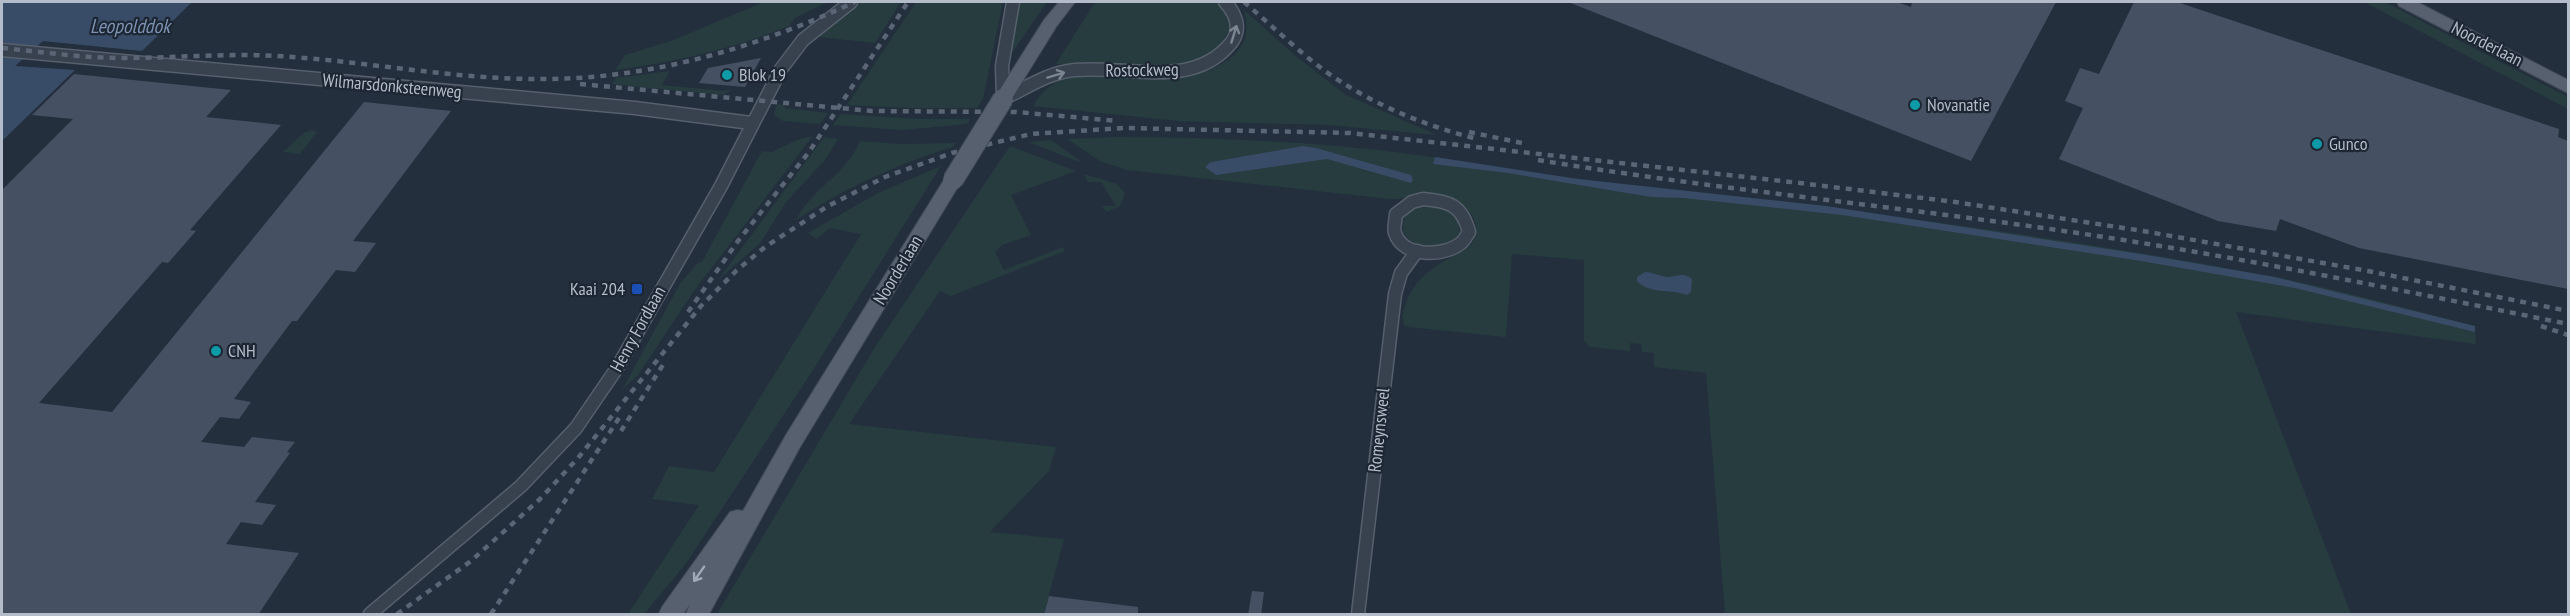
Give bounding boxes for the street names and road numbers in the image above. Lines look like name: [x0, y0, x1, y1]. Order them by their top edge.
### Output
street label: Noorderlaan: [2448, 16, 2527, 71]
street label: Rostockweg: [1105, 57, 1179, 82]
street label: Wilmarsdonksteenweg: [321, 68, 463, 103]
street label: Noorderlaan: [868, 231, 927, 309]
street label: Henry Fordlaan: [605, 282, 671, 376]
street label: Romeynsweel: [1363, 386, 1394, 473]

